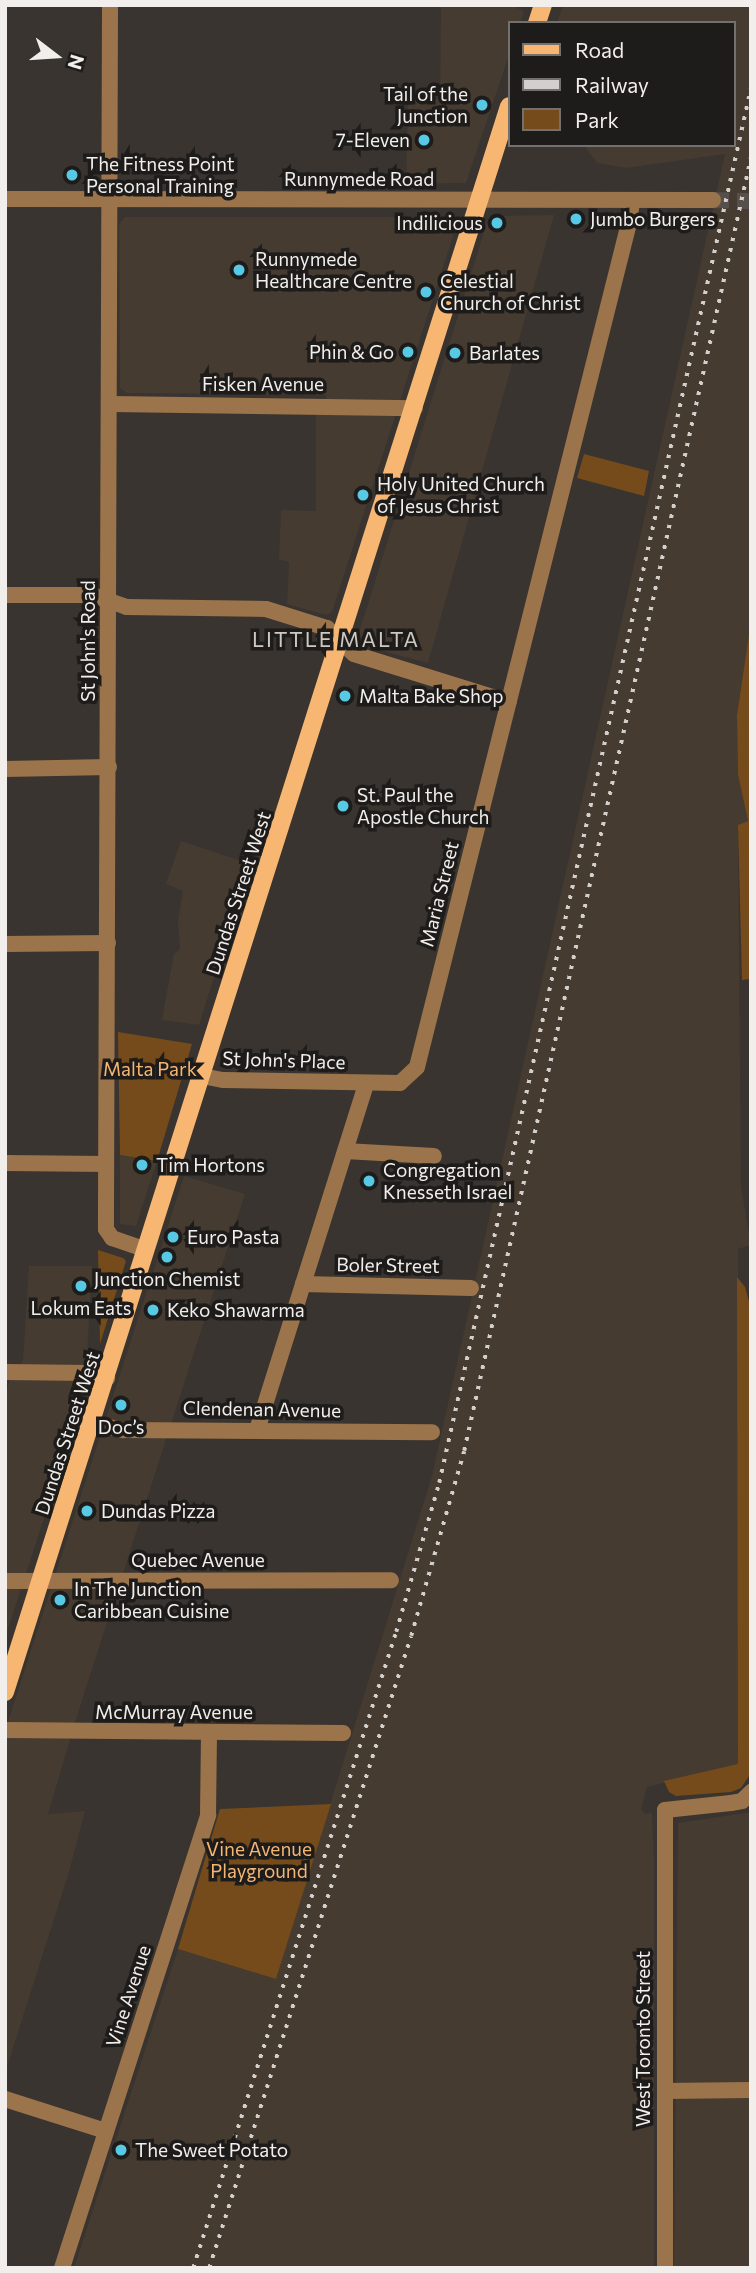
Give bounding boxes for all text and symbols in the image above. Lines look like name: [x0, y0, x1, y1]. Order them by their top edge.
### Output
north arrow: [21, 21, 91, 91]
legend: [508, 21, 735, 147]
text: Road: [575, 37, 624, 62]
text: N: [63, 52, 90, 72]
text: Railway: [575, 72, 649, 97]
place label: Tail of the Junction: [383, 83, 468, 127]
marker: Tail of the Junction: [474, 97, 490, 113]
text: Park: [575, 107, 619, 132]
place label: 7-Eleven: [336, 129, 410, 151]
marker: 7-Eleven: [416, 132, 432, 148]
place label: The Fitness Point Personal Training: [86, 153, 235, 197]
marker: The Fitness Point Personal Training: [64, 167, 80, 183]
street label: Runnymede Road: [284, 168, 434, 190]
place label: Jumbo Burgers: [590, 208, 715, 230]
marker: Jumbo Burgers: [568, 211, 584, 227]
place label: Indilicious: [396, 212, 483, 234]
marker: Indilicious: [489, 215, 505, 231]
place label: Runnymede Healthcare Centre: [255, 248, 412, 292]
marker: Runnymede Healthcare Centre: [229, 260, 249, 280]
place label: Celestial Church of Christ: [440, 270, 581, 314]
marker: Celestial Church of Christ: [418, 284, 434, 300]
place label: Phin & Go: [309, 341, 394, 363]
place label: Barlates: [469, 342, 540, 364]
marker: Phin & Go: [400, 344, 416, 360]
marker: Barlates: [447, 345, 463, 361]
street label: Fisken Avenue: [202, 373, 324, 395]
place label: Holy United Church of Jesus Christ: [377, 473, 545, 517]
marker: Holy United Church of Jesus Christ: [355, 487, 371, 503]
street label: St John's Road: [77, 580, 99, 702]
district label: LITTLE MALTA: [253, 626, 419, 652]
place label: Malta Bake Shop: [359, 685, 503, 707]
marker: Malta Bake Shop: [337, 688, 353, 704]
place label: St. Paul the Apostle Church: [357, 784, 489, 828]
marker: St. Paul the Apostle Church: [335, 798, 351, 814]
street label: Dundas Street West: [201, 808, 275, 978]
street label: Maria Street: [415, 839, 463, 949]
street label: St John's Place: [222, 1046, 346, 1074]
park label: Malta Park: [103, 1058, 197, 1080]
place label: Tim Hortons: [156, 1154, 265, 1176]
marker: Tim Hortons: [134, 1157, 150, 1173]
place label: Congregation Knesseth Israel: [383, 1159, 512, 1203]
marker: Congregation Knesseth Israel: [361, 1173, 377, 1189]
place label: Euro Pasta: [187, 1226, 279, 1248]
marker: Euro Pasta: [165, 1229, 181, 1245]
marker: Junction Chemist: [159, 1249, 175, 1265]
street label: Boler Street: [336, 1253, 440, 1277]
place label: Junction Chemist: [94, 1268, 240, 1290]
marker: Lokum Eats: [73, 1278, 89, 1294]
place label: Lokum Eats: [30, 1297, 132, 1319]
place label: Keko Shawarma: [167, 1299, 305, 1321]
marker: Keko Shawarma: [145, 1302, 161, 1318]
street label: Dundas Street West: [30, 1348, 104, 1518]
street label: Clendenan Avenue: [183, 1396, 341, 1422]
marker: Doc’s: [113, 1397, 129, 1413]
place label: Doc’s: [98, 1416, 144, 1438]
place label: Dundas Pizza: [101, 1500, 215, 1522]
marker: Dundas Pizza: [79, 1503, 95, 1519]
street label: Quebec Avenue: [131, 1549, 265, 1571]
place label: In The Junction Caribbean Cuisine: [74, 1578, 229, 1622]
marker: In The Junction Caribbean Cuisine: [52, 1592, 68, 1608]
street label: McMurray Avenue: [95, 1701, 253, 1723]
park label: Vine Avenue Playground: [206, 1838, 312, 1882]
street label: Vine Avenue: [101, 1942, 155, 2050]
street label: West Toronto Street: [632, 1951, 654, 2127]
place label: The Sweet Potato: [135, 2139, 288, 2161]
marker: The Sweet Potato: [113, 2142, 129, 2158]

